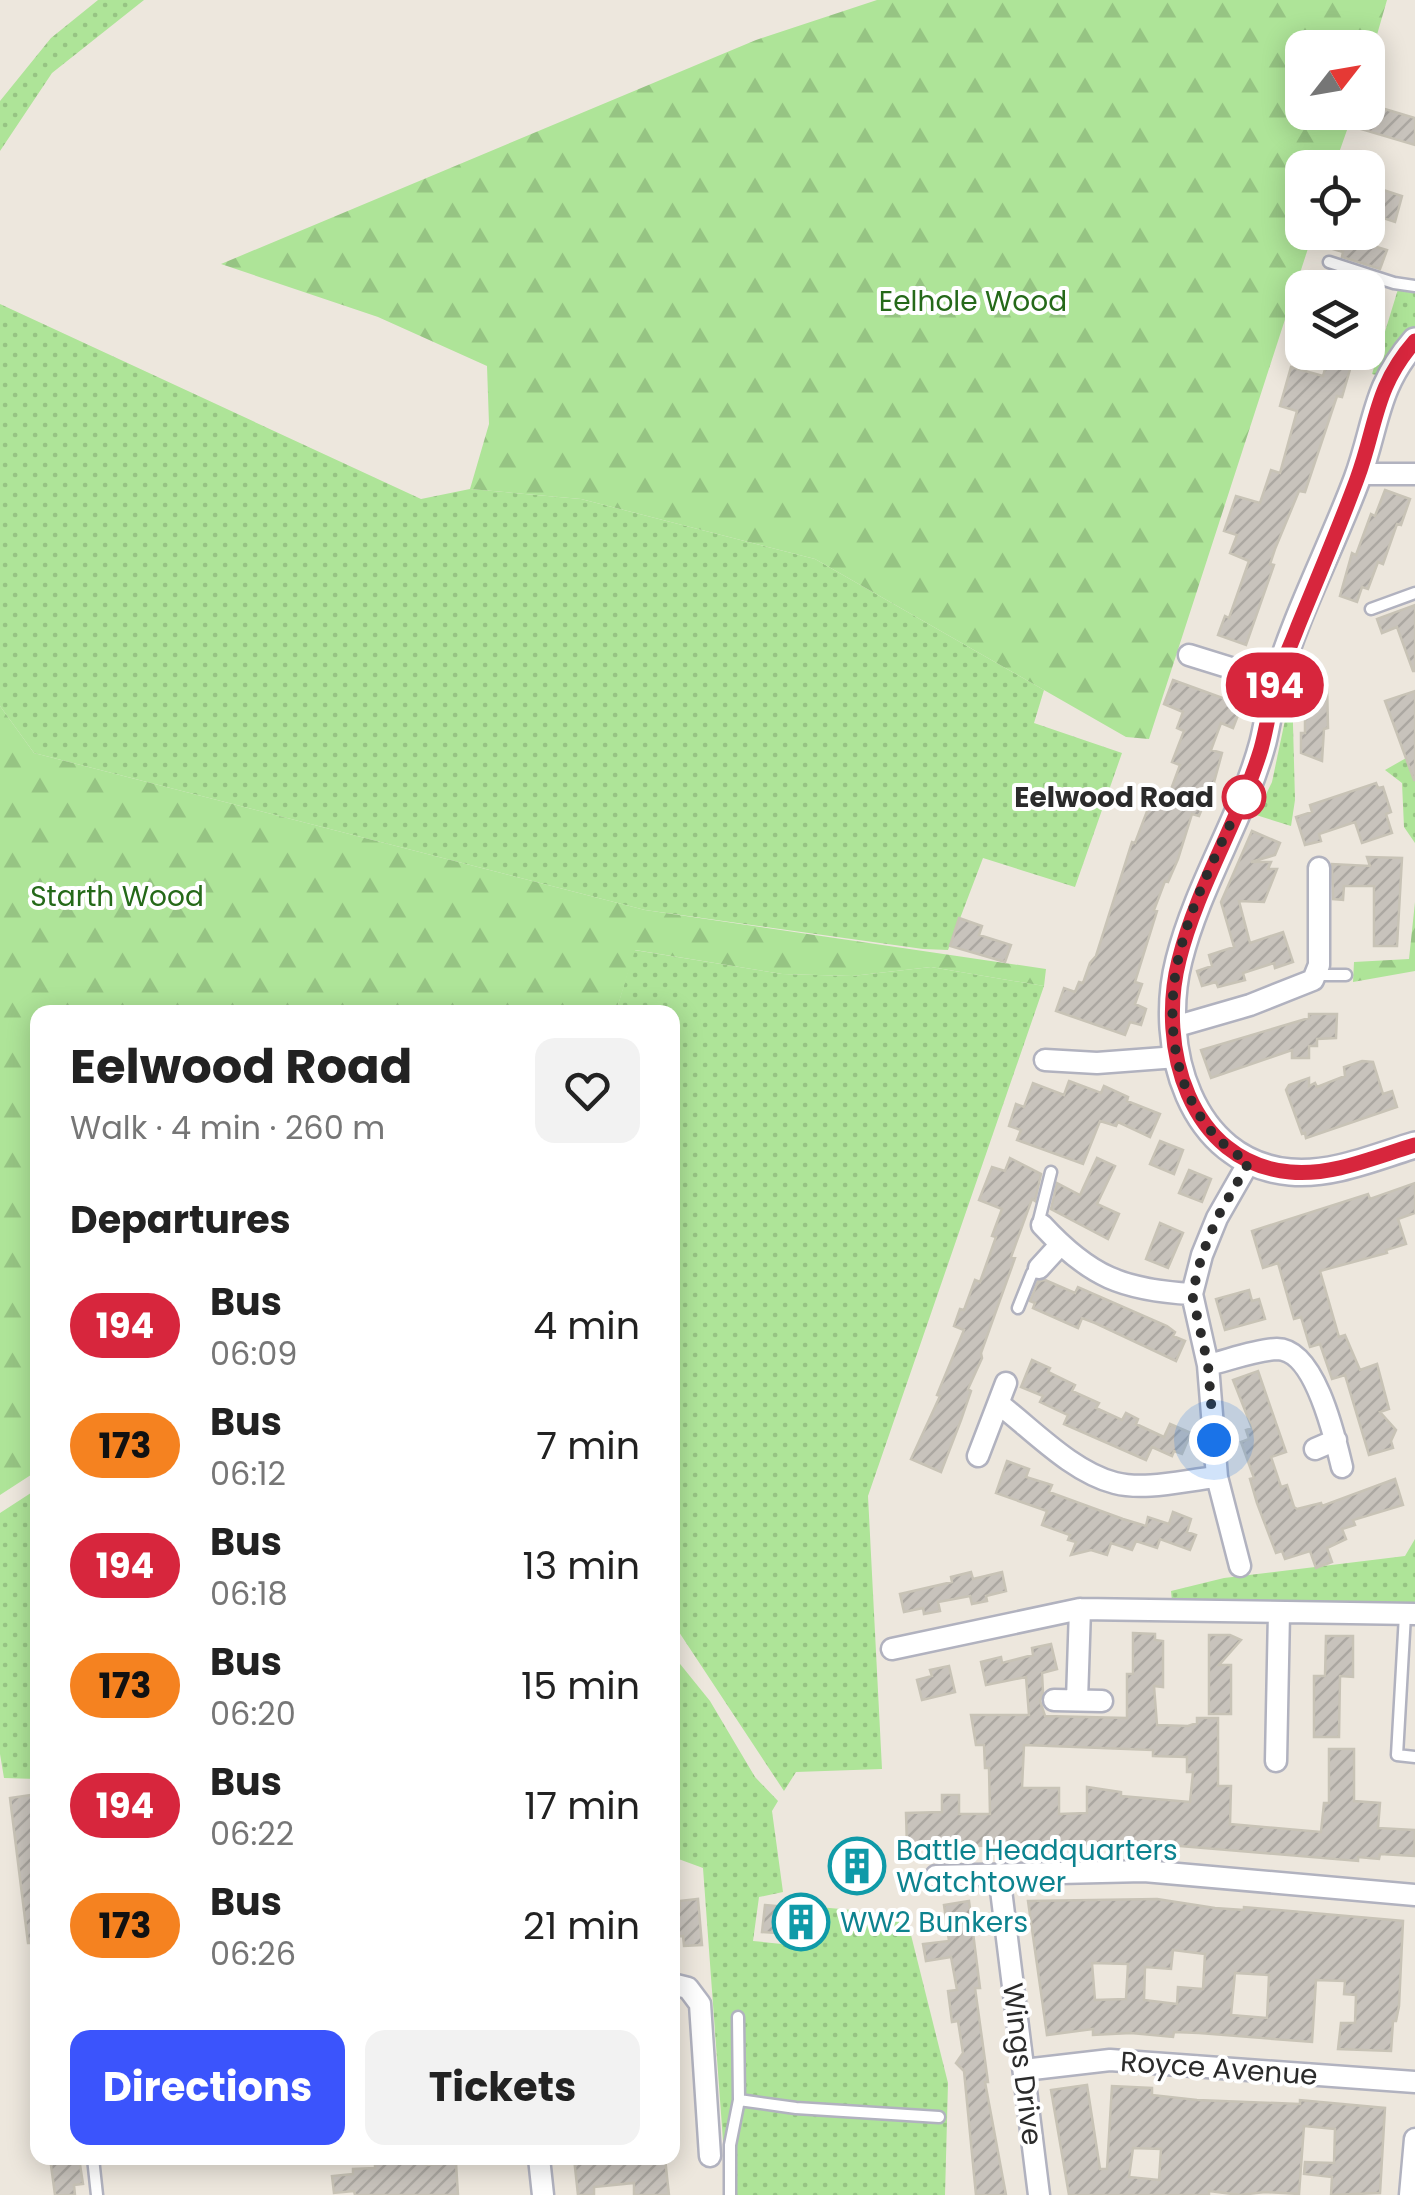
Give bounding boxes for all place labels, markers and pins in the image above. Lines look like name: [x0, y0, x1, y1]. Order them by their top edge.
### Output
marker: Eelwood Road: [1223, 776, 1265, 818]
place label: Eelwood Road: [1014, 778, 1214, 817]
place label: Battle Headquarters Watchtower: [896, 1831, 1178, 1902]
building icon: Battle Headquarters Watchtower: [827, 1836, 887, 1896]
building icon: WW2 Bunkers: [771, 1892, 831, 1952]
place label: WW2 Bunkers: [840, 1903, 1028, 1942]

